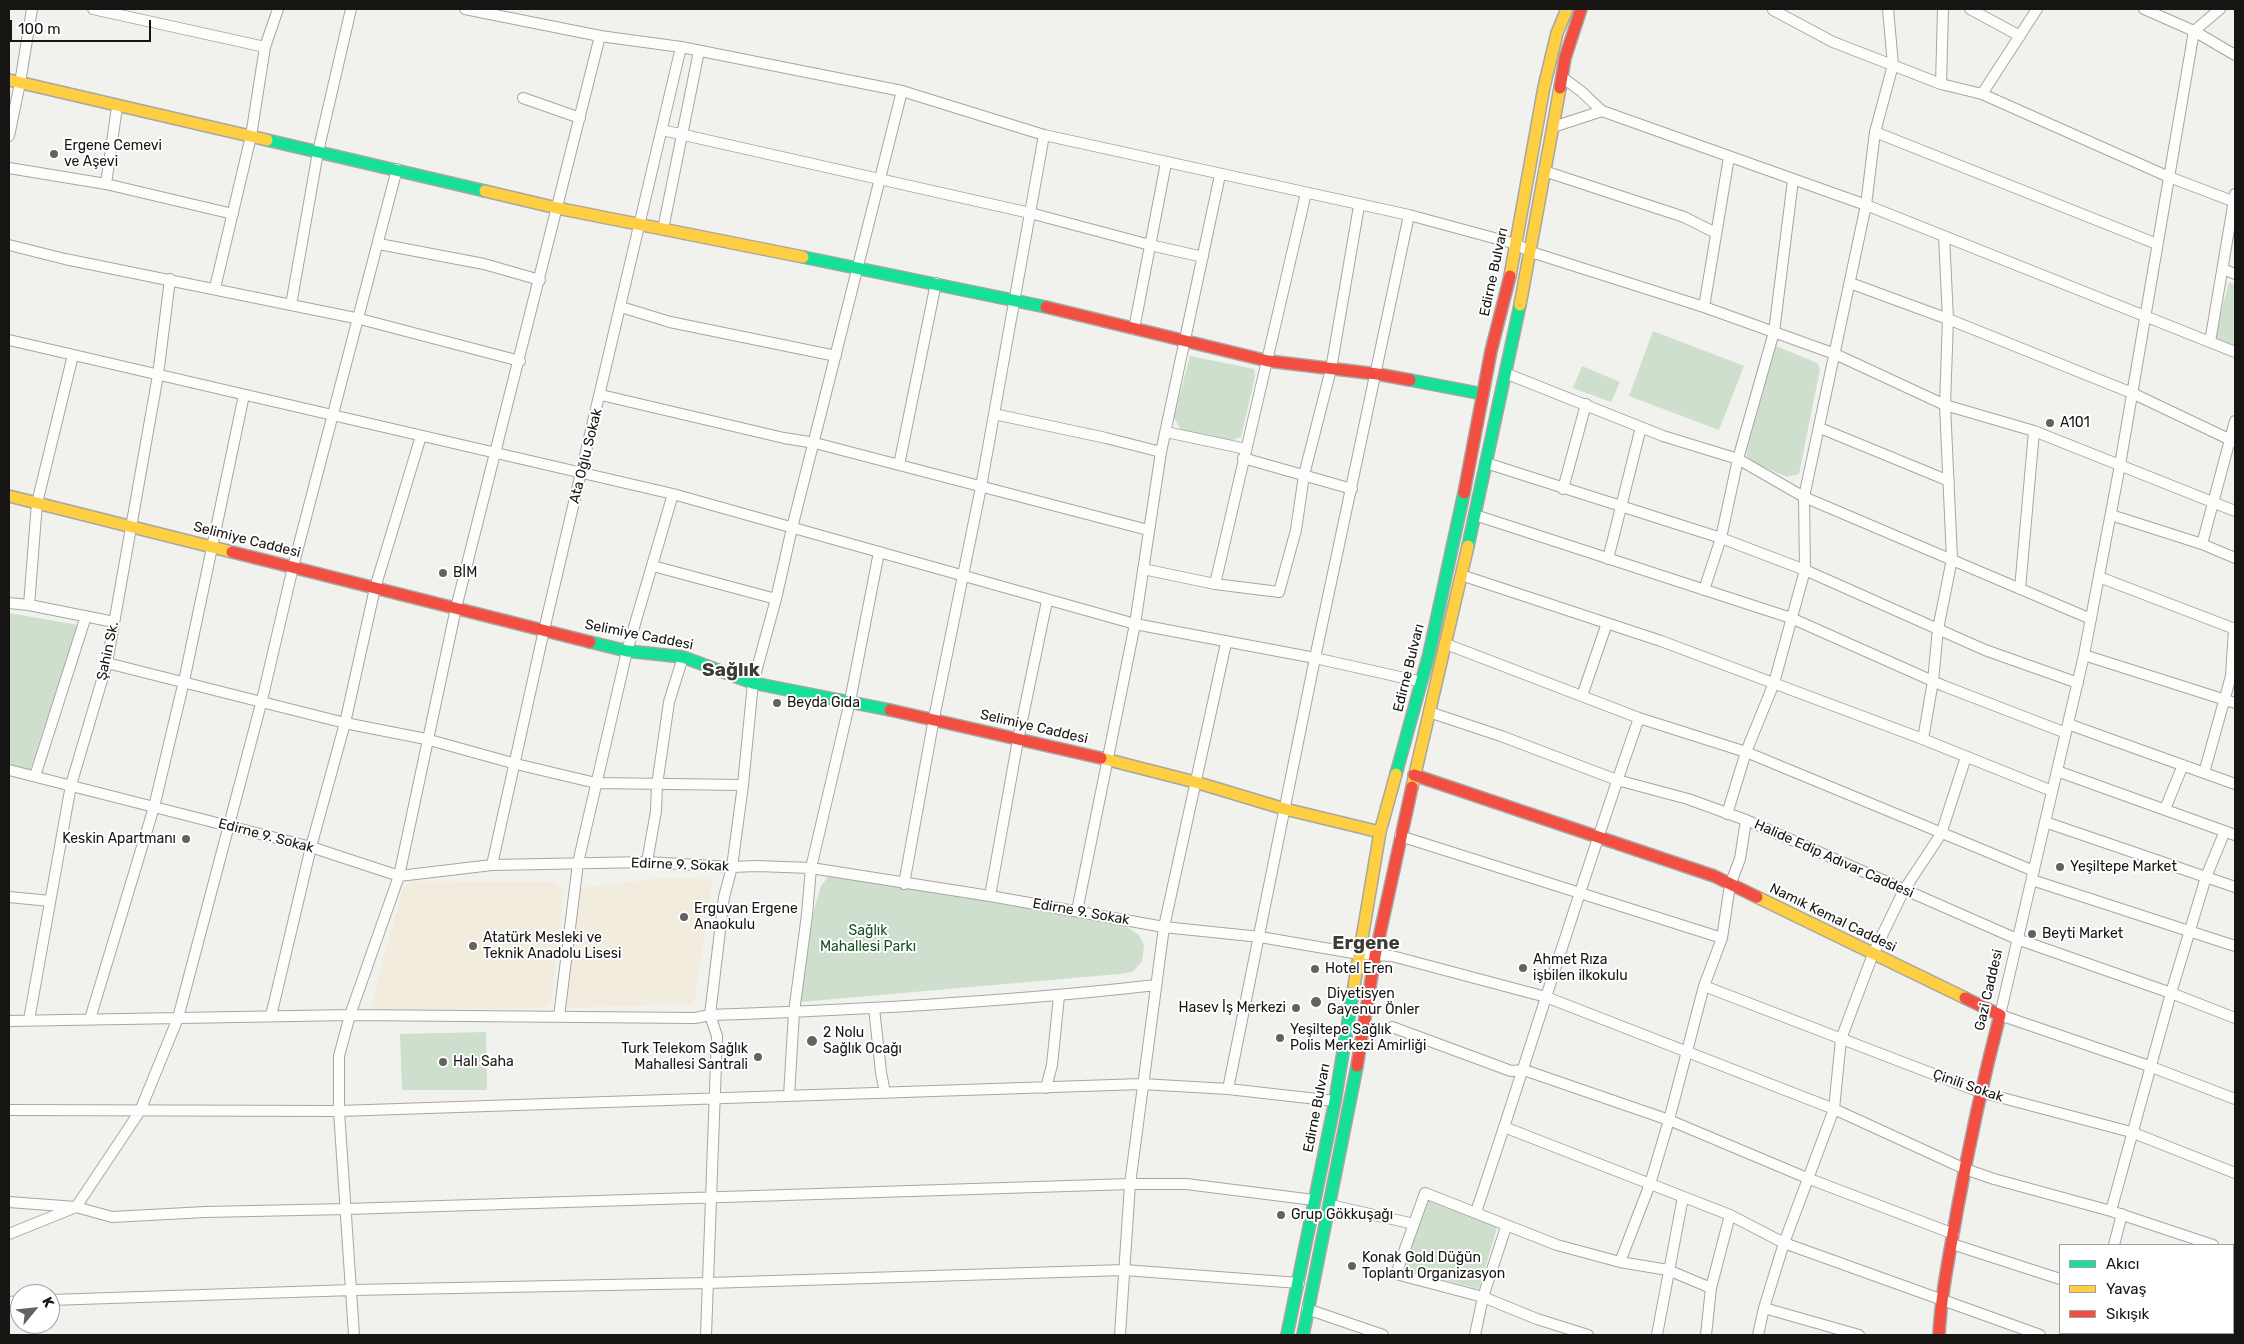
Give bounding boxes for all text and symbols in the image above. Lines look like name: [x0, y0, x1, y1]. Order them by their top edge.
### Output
scale bar: [12, 10, 154, 42]
text: 100 m: [18, 20, 60, 38]
place label: Ergene Cemevi ve Aşevi: [64, 138, 162, 170]
marker: Ergene Cemevi ve Aşevi: [48, 148, 60, 160]
street label: Edirne Bulvarı: [1476, 226, 1512, 318]
street label: Ata Oğlu Sokak: [566, 407, 606, 505]
place label: A101: [2060, 415, 2090, 431]
marker: A101: [2044, 417, 2056, 429]
street label: Selimiye Caddesi: [192, 519, 302, 561]
place label: BİM: [453, 565, 477, 581]
marker: BİM: [437, 567, 449, 579]
street label: Selimiye Caddesi: [583, 616, 695, 654]
street label: Şahin Sk.: [94, 620, 122, 682]
street label: Edirne Bulvarı: [1390, 622, 1428, 714]
district label: Sağlık: [702, 660, 760, 682]
place label: Beyda Gıda: [787, 695, 860, 711]
marker: Beyda Gıda: [771, 697, 783, 709]
street label: Selimiye Caddesi: [979, 706, 1089, 748]
street label: Edirne 9. Sokak: [216, 815, 316, 857]
street label: Halide Edip Adıvar Caddesi: [1752, 816, 1916, 902]
place label: Keskin Apartmanı: [62, 831, 176, 847]
marker: Keskin Apartmanı: [180, 833, 192, 845]
street label: Edirne 9. Sokak: [631, 855, 729, 875]
place label: Yeşiltepe Market: [2070, 859, 2177, 875]
marker: Yeşiltepe Market: [2054, 861, 2066, 873]
street label: Namık Kemal Caddesi: [1767, 880, 1899, 956]
street label: Edirne 9. Sokak: [1031, 895, 1131, 929]
place label: Erguvan Ergene Anaokulu: [694, 901, 798, 934]
marker: Erguvan Ergene Anaokulu: [678, 911, 690, 923]
park label: Sağlık Mahallesi Parkı: [820, 923, 916, 956]
place label: Beyti Market: [2042, 926, 2123, 942]
marker: Beyti Market: [2026, 928, 2038, 940]
place label: Atatürk Mesleki ve Teknik Anadolu Lisesi: [483, 930, 621, 962]
district label: Ergene: [1332, 933, 1400, 955]
marker: Atatürk Mesleki ve Teknik Anadolu Lisesi: [467, 940, 479, 952]
street label: Gazi Caddesi: [1971, 948, 2007, 1032]
place label: Ahmet Rıza işbilen ilkokulu: [1533, 952, 1628, 984]
place label: Hotel Eren: [1325, 961, 1393, 977]
marker: Ahmet Rıza işbilen ilkokulu: [1517, 962, 1529, 974]
marker: Hotel Eren: [1309, 963, 1321, 975]
place label: Diyetisyen Gayenur Önler: [1327, 986, 1420, 1019]
marker: Diyetisyen Gayenur Önler: [1309, 995, 1323, 1009]
place label: Hasev İş Merkezi: [1178, 1000, 1286, 1016]
marker: Hasev İş Merkezi: [1290, 1002, 1302, 1014]
place label: Yeşiltepe Sağlık Polis Merkezi Amirliği: [1290, 1022, 1426, 1054]
place label: 2 Nolu Sağlık Ocağı: [823, 1025, 902, 1058]
marker: Yeşiltepe Sağlık Polis Merkezi Amirliği: [1274, 1032, 1286, 1044]
marker: 2 Nolu Sağlık Ocağı: [805, 1034, 819, 1048]
place label: Turk Telekom Sağlık Mahallesi Santrali: [621, 1041, 748, 1074]
marker: Turk Telekom Sağlık Mahallesi Santrali: [752, 1051, 764, 1063]
place label: Halı Saha: [453, 1054, 514, 1070]
marker: Halı Saha: [437, 1056, 449, 1068]
street label: Edirne Bulvarı: [1300, 1062, 1334, 1154]
street label: Çinili Sokak: [1930, 1066, 2006, 1106]
place label: Grup Gökkuşağı: [1291, 1207, 1393, 1223]
marker: Grup Gökkuşağı: [1275, 1209, 1287, 1221]
legend: [2059, 1244, 2234, 1334]
place label: Konak Gold Düğün Toplantı Organizasyon: [1362, 1250, 1505, 1282]
text: Akıcı: [2106, 1255, 2139, 1273]
marker: Konak Gold Düğün Toplantı Organizasyon: [1346, 1260, 1358, 1272]
text: Yavaş: [2106, 1280, 2146, 1298]
north arrow: [10, 1284, 60, 1334]
text: K: [38, 1294, 57, 1310]
text: Sıkışık: [2106, 1305, 2149, 1323]

